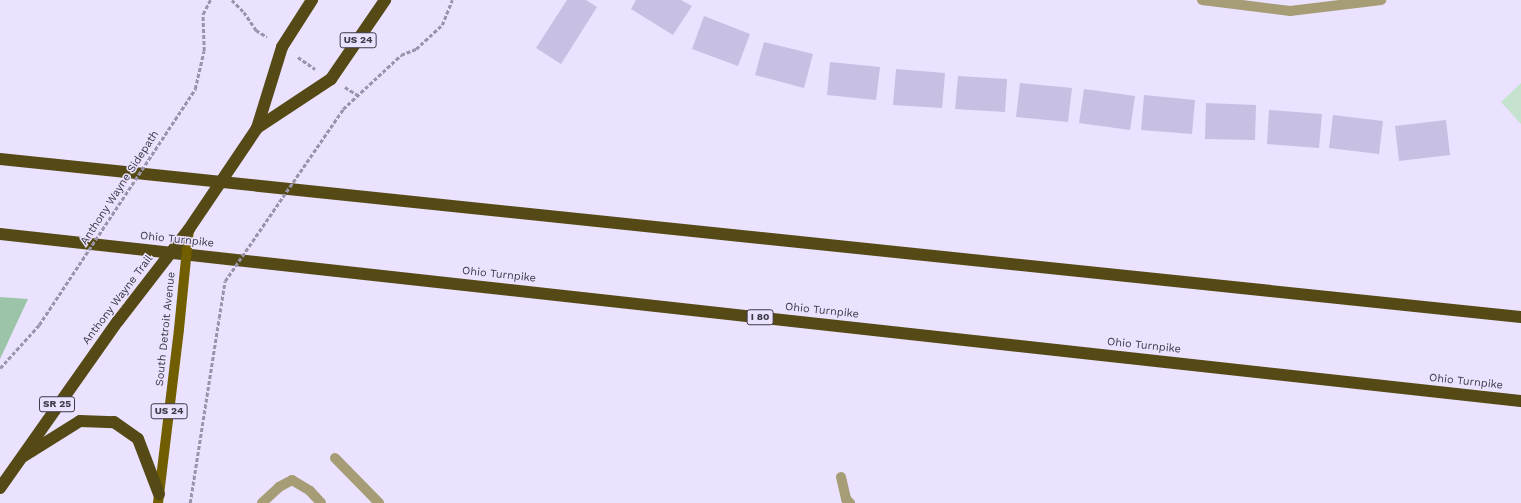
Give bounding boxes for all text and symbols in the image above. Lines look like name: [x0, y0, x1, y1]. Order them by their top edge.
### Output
road number: US 24: [339, 32, 377, 48]
street label: Anthony Wayne Sidepath: [78, 128, 162, 248]
street label: Ohio Turnpike: [139, 230, 215, 250]
street label: Anthony Wayne Trail: [80, 252, 156, 348]
street label: Ohio Turnpike: [461, 265, 537, 285]
street label: South Detroit Avenue: [153, 271, 179, 387]
street label: Ohio Turnpike: [784, 301, 860, 321]
road number: I 80: [746, 309, 774, 325]
street label: Ohio Turnpike: [1106, 336, 1182, 356]
street label: Ohio Turnpike: [1428, 372, 1504, 392]
road number: SR 25: [39, 396, 75, 412]
road number: US 24: [150, 403, 188, 419]

